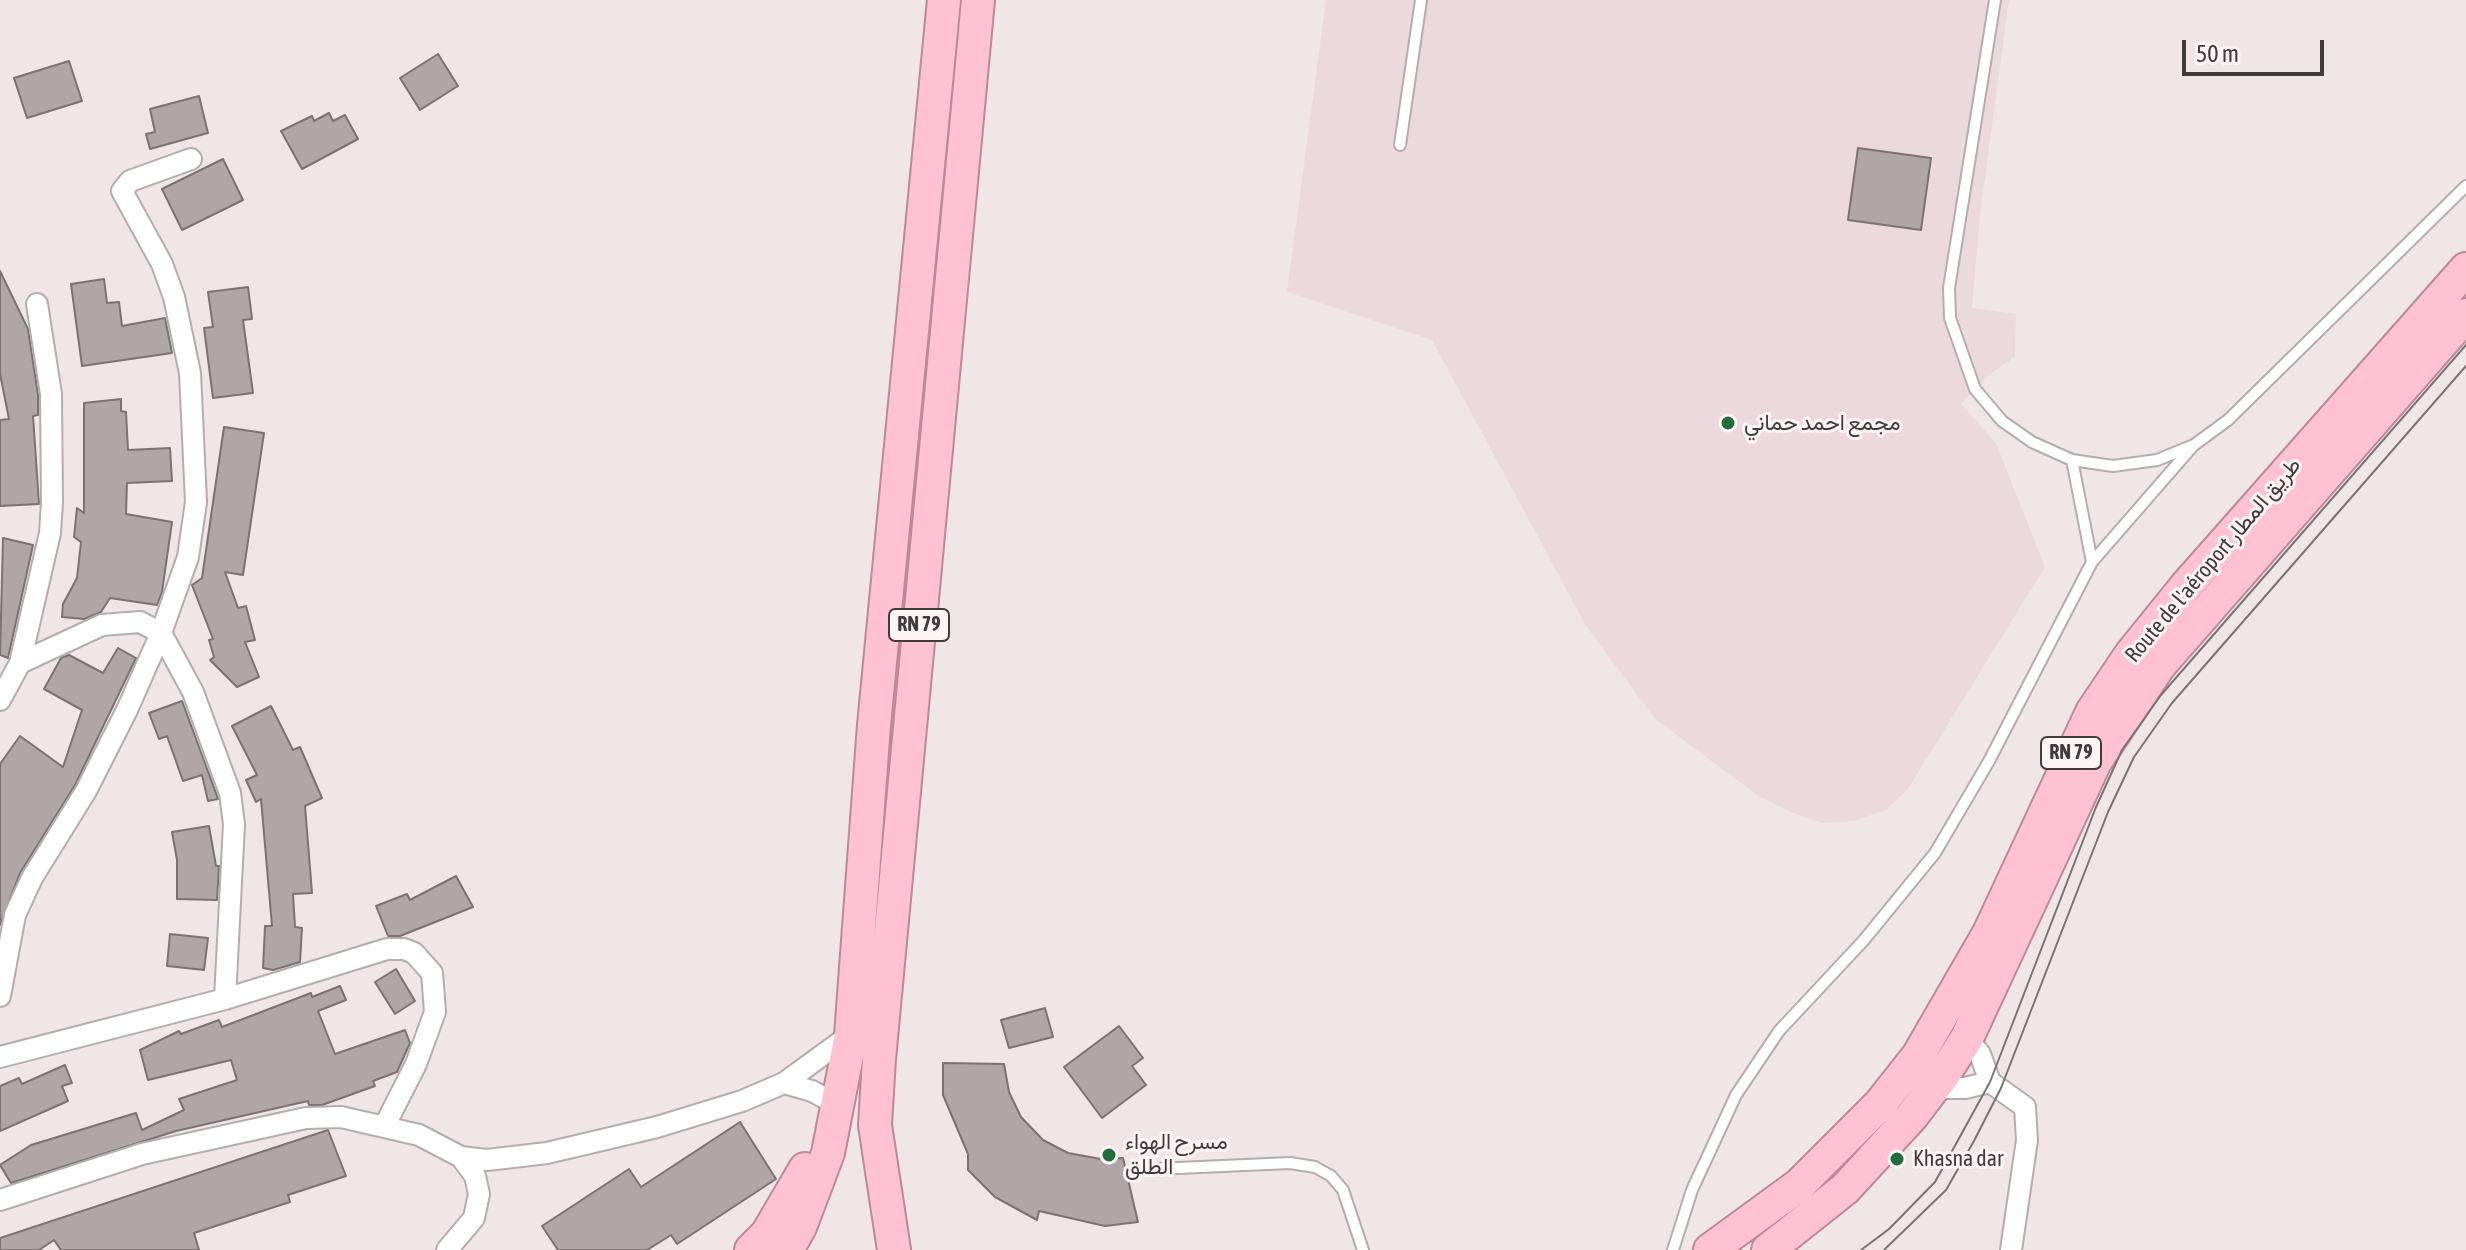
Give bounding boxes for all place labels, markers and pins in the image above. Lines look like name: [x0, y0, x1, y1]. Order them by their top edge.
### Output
place label: مجمع احمد حماني: [1744, 410, 1900, 436]
marker: مجمع احمد حماني: [1719, 414, 1737, 432]
place label: مسرح الهواء الطلق: [1125, 1129, 1228, 1180]
marker: مسرح الهواء الطلق: [1100, 1146, 1118, 1164]
place label: Khasna dar: [1913, 1146, 2004, 1172]
marker: Khasna dar: [1888, 1150, 1906, 1168]

